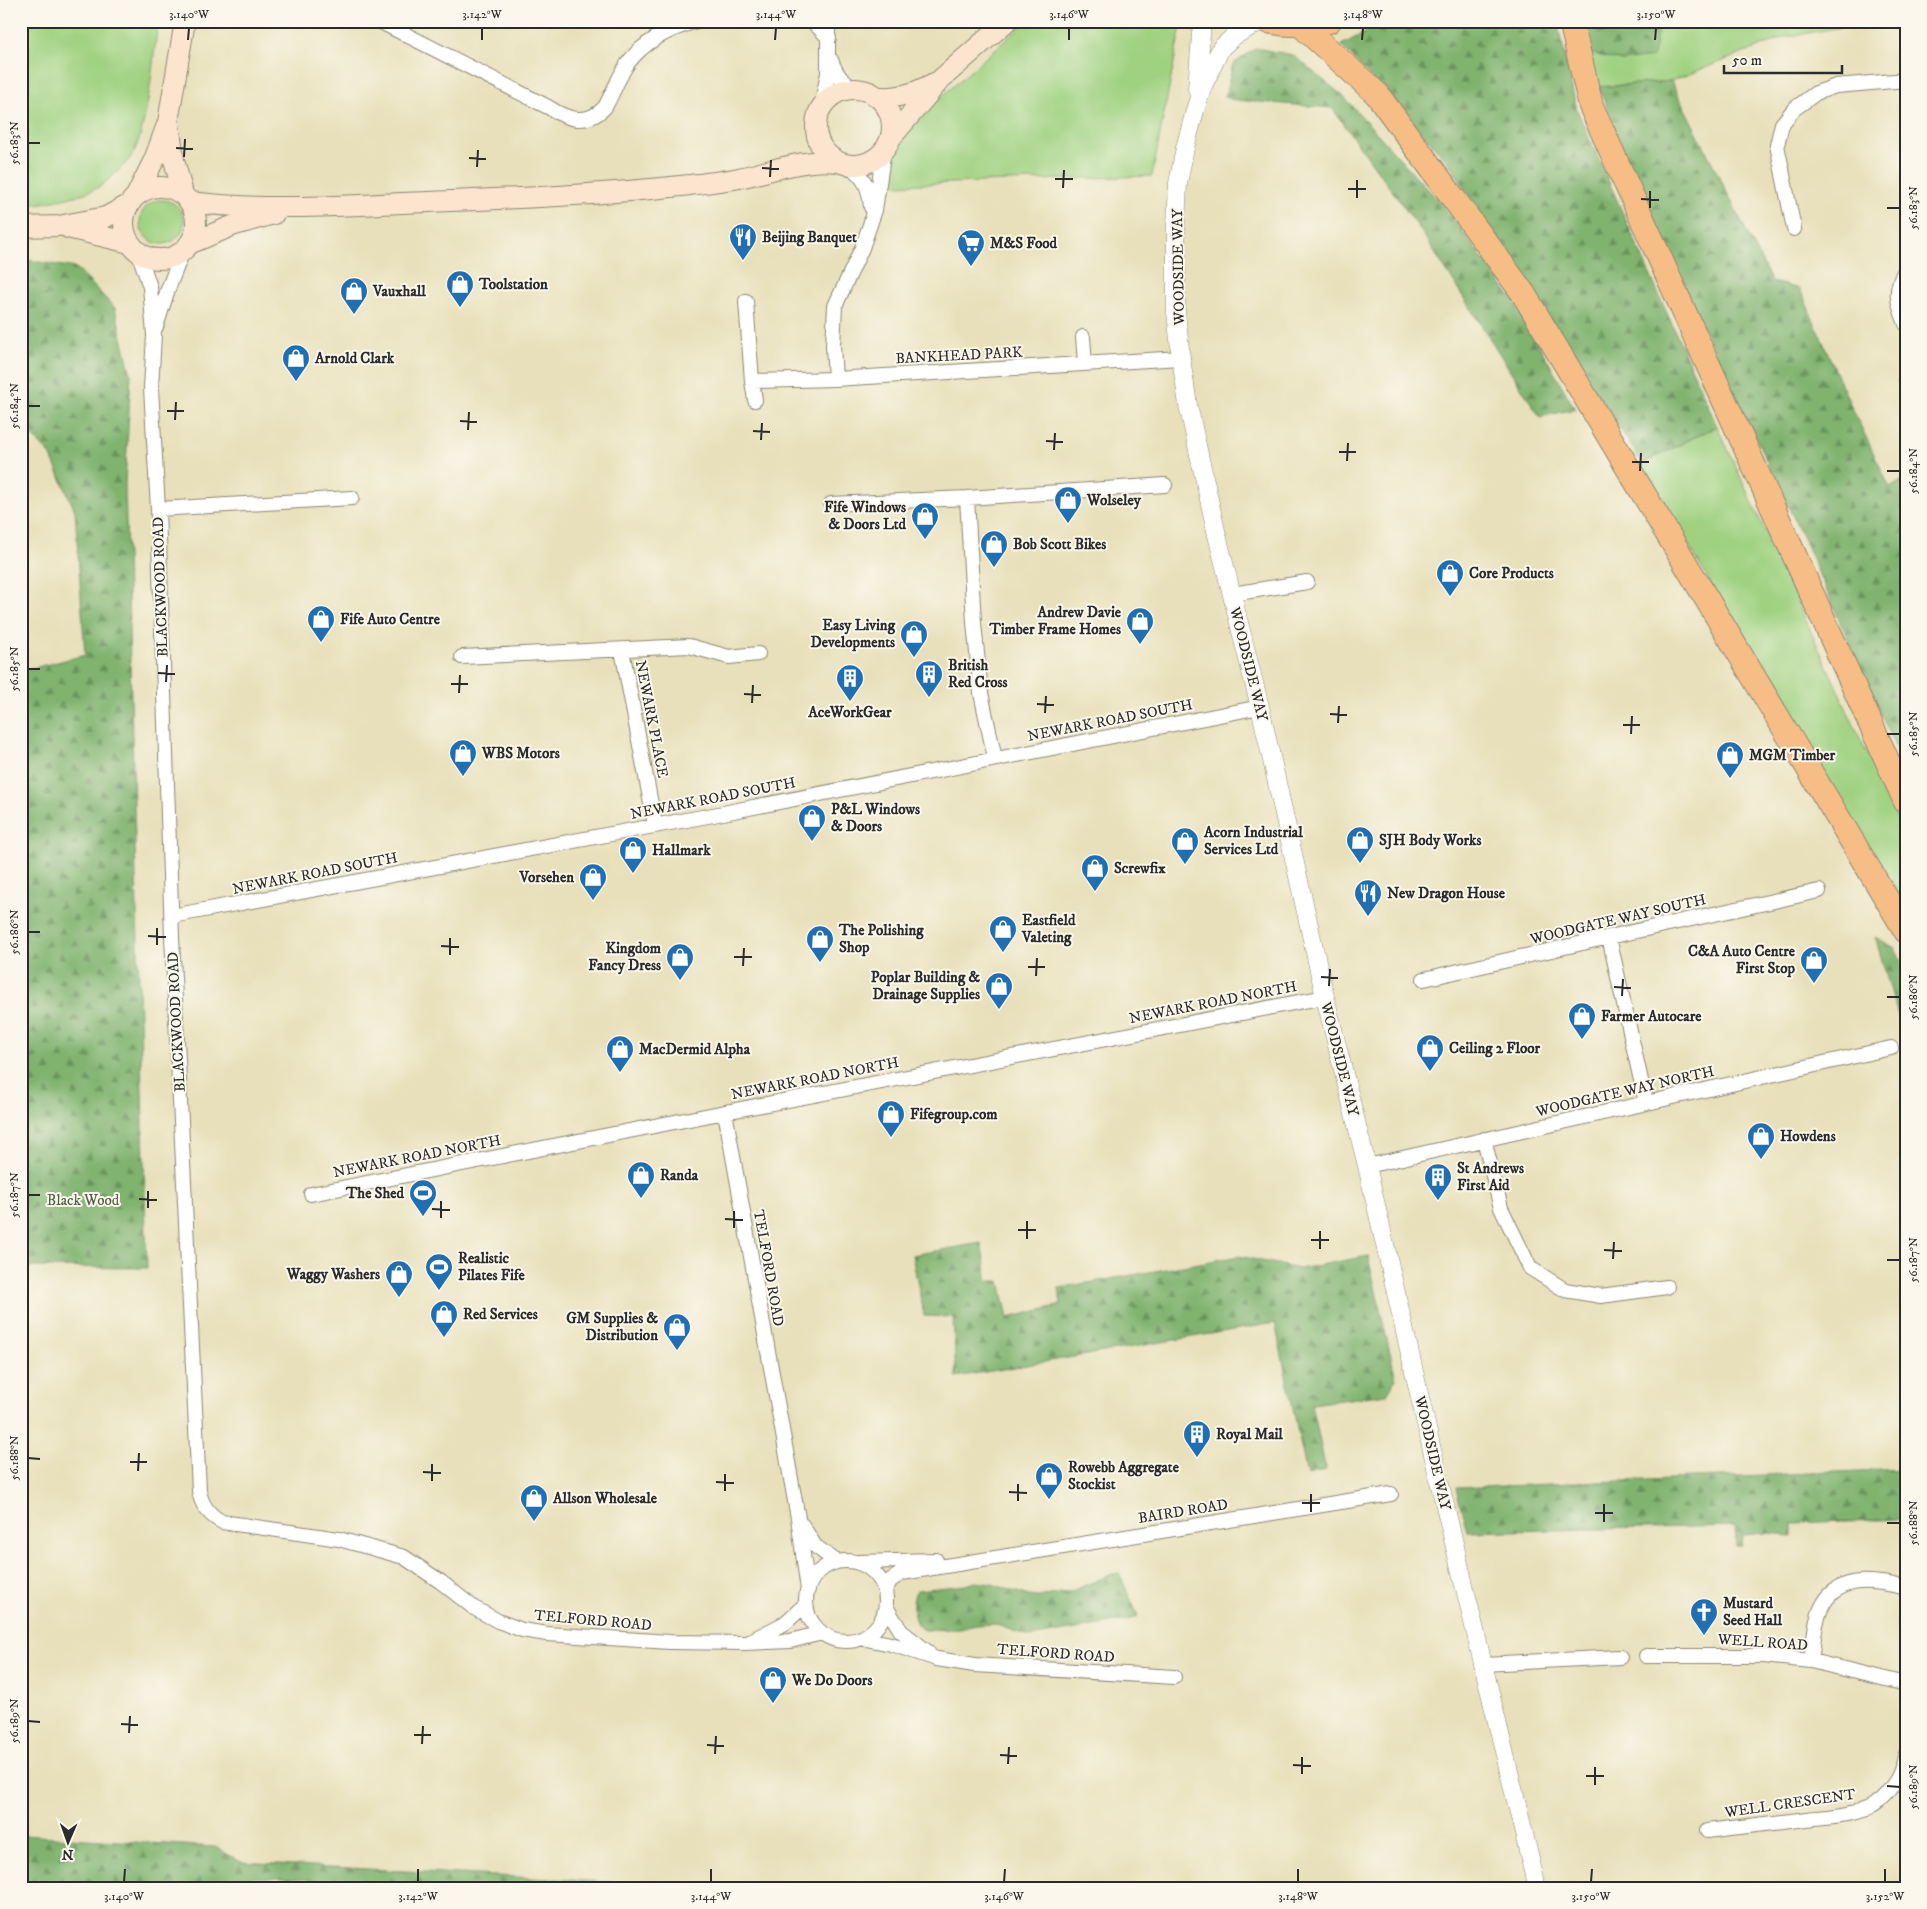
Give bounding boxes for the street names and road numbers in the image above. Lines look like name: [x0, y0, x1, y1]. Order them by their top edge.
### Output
street label: WOODSIDE WAY: [1168, 208, 1189, 326]
street label: BANKHEAD PARK: [895, 343, 1024, 368]
street label: BLACKWOOD ROAD: [149, 516, 172, 657]
street label: WOODSIDE WAY: [1225, 604, 1272, 724]
street label: NEWARK PLACE: [631, 659, 672, 780]
street label: NEWARK ROAD SOUTH: [1026, 695, 1194, 746]
street label: NEWARK ROAD SOUTH: [629, 773, 797, 824]
street label: NEWARK ROAD SOUTH: [231, 848, 399, 899]
street label: WOODGATE WAY SOUTH: [1527, 890, 1708, 949]
street label: BLACKWOOD ROAD: [163, 951, 190, 1093]
street label: NEWARK ROAD NORTH: [1128, 977, 1299, 1028]
street label: WOODSIDE WAY: [1316, 999, 1363, 1119]
street label: NEWARK ROAD NORTH: [730, 1053, 901, 1104]
street label: WOODGATE WAY NORTH: [1533, 1062, 1716, 1121]
street label: NEWARK ROAD NORTH: [332, 1131, 503, 1182]
street label: TELFORD ROAD: [749, 1208, 788, 1328]
street label: WOODSIDE WAY: [1410, 1393, 1455, 1513]
street label: BAIRD ROAD: [1137, 1495, 1229, 1528]
street label: TELFORD ROAD: [533, 1606, 653, 1635]
street label: WELL ROAD: [1716, 1630, 1809, 1655]
street label: TELFORD ROAD: [996, 1640, 1115, 1667]
street label: WELL CRESCENT: [1722, 1785, 1857, 1822]

